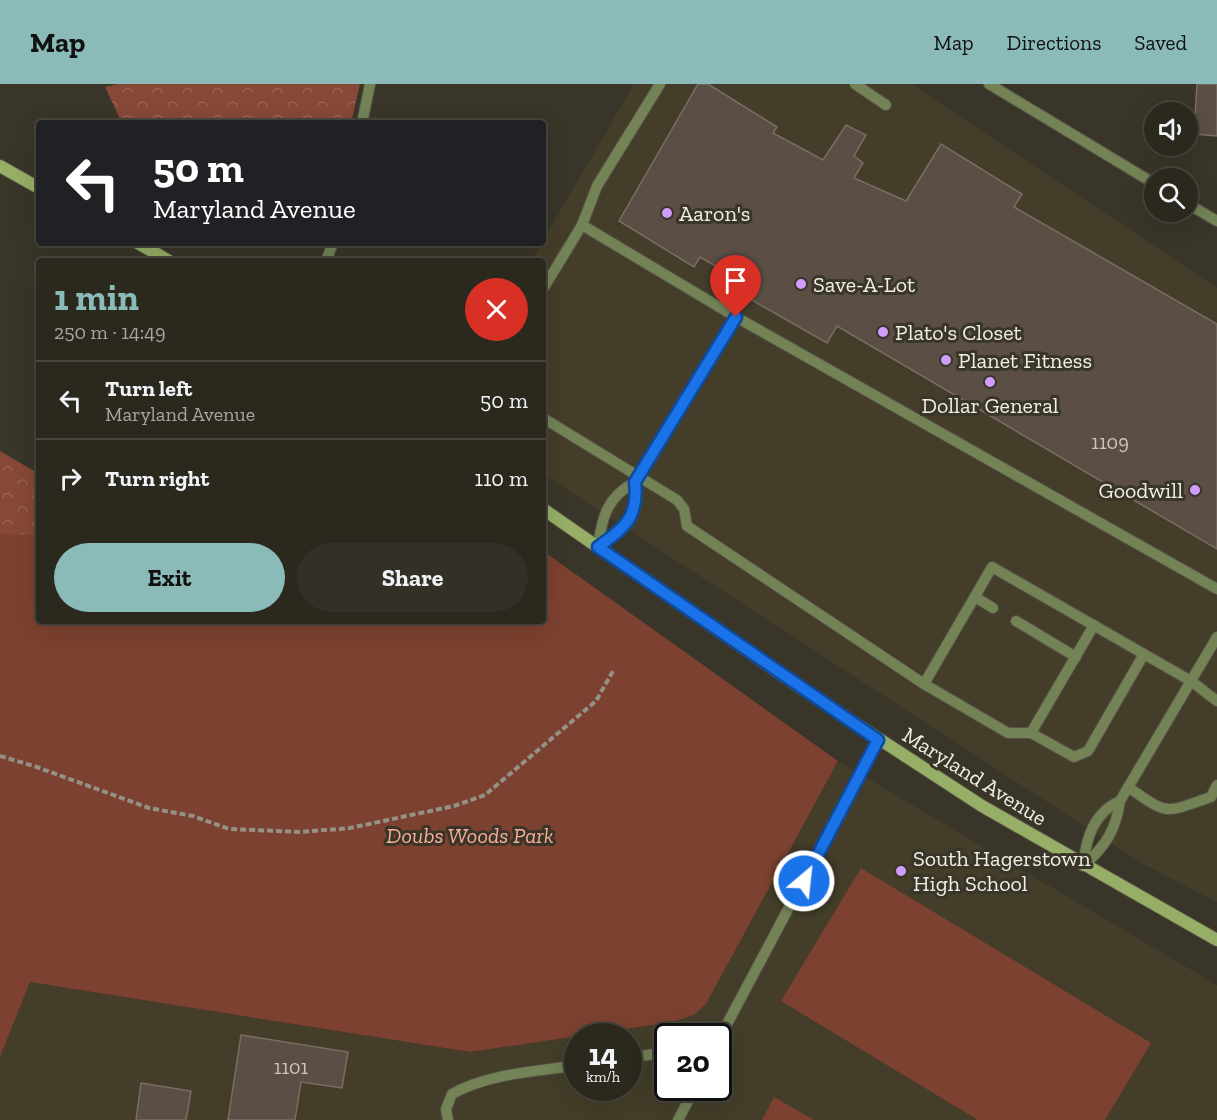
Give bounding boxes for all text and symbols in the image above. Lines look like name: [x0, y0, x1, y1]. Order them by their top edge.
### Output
text: Map: [30, 26, 85, 59]
text: Map: [934, 30, 974, 55]
text: Directions: [1007, 30, 1101, 55]
text: Saved: [1134, 30, 1187, 55]
map controls: [1144, 102, 1198, 222]
button: sound: [1144, 102, 1198, 156]
text: 50 m: [153, 142, 244, 193]
icon: left: [54, 144, 132, 222]
button: search: [1144, 168, 1198, 222]
text: Maryland Avenue: [153, 193, 356, 225]
place label: Aaron's: [679, 200, 751, 227]
marker: Aaron's: [660, 206, 674, 220]
pin: [710, 255, 761, 317]
icon: arrive: [719, 264, 752, 297]
place label: Save-A-Lot: [813, 271, 916, 298]
text: 1 min: [54, 276, 139, 319]
marker: Save-A-Lot: [794, 277, 808, 291]
button: close: [465, 278, 528, 341]
place label: Plato's Closet: [895, 319, 1022, 346]
text: 250 m · 14:49: [54, 320, 166, 344]
marker: Plato's Closet: [876, 325, 890, 339]
place label: Planet Fitness: [958, 347, 1092, 374]
marker: Planet Fitness: [939, 353, 953, 367]
text: Turn left: [105, 375, 192, 402]
marker: Dollar General: [983, 375, 997, 389]
icon: left: [54, 384, 87, 417]
text: 50 m: [480, 387, 528, 414]
place label: Dollar General: [921, 392, 1059, 419]
text: Maryland Avenue: [105, 402, 255, 426]
house number: 1109: [1091, 430, 1129, 454]
icon: right: [54, 462, 87, 495]
text: Turn right: [105, 465, 209, 492]
text: 110 m: [474, 465, 528, 492]
place label: Goodwill: [1099, 477, 1183, 504]
marker: Goodwill: [1188, 483, 1202, 497]
button: Exit: [54, 543, 285, 612]
button: Share: [297, 543, 528, 612]
street label: Maryland Avenue: [898, 721, 1052, 832]
park label: Doubs Woods Park: [386, 822, 554, 849]
place label: South Hagerstown High School: [913, 845, 1091, 897]
position arrow: [772, 849, 836, 913]
marker: South Hagerstown High School: [894, 864, 908, 878]
speed limit sign: 20: [654, 1023, 732, 1101]
text: 14: [588, 1037, 618, 1073]
house number: 1101: [274, 1055, 309, 1079]
text: km/h: [586, 1068, 620, 1086]

